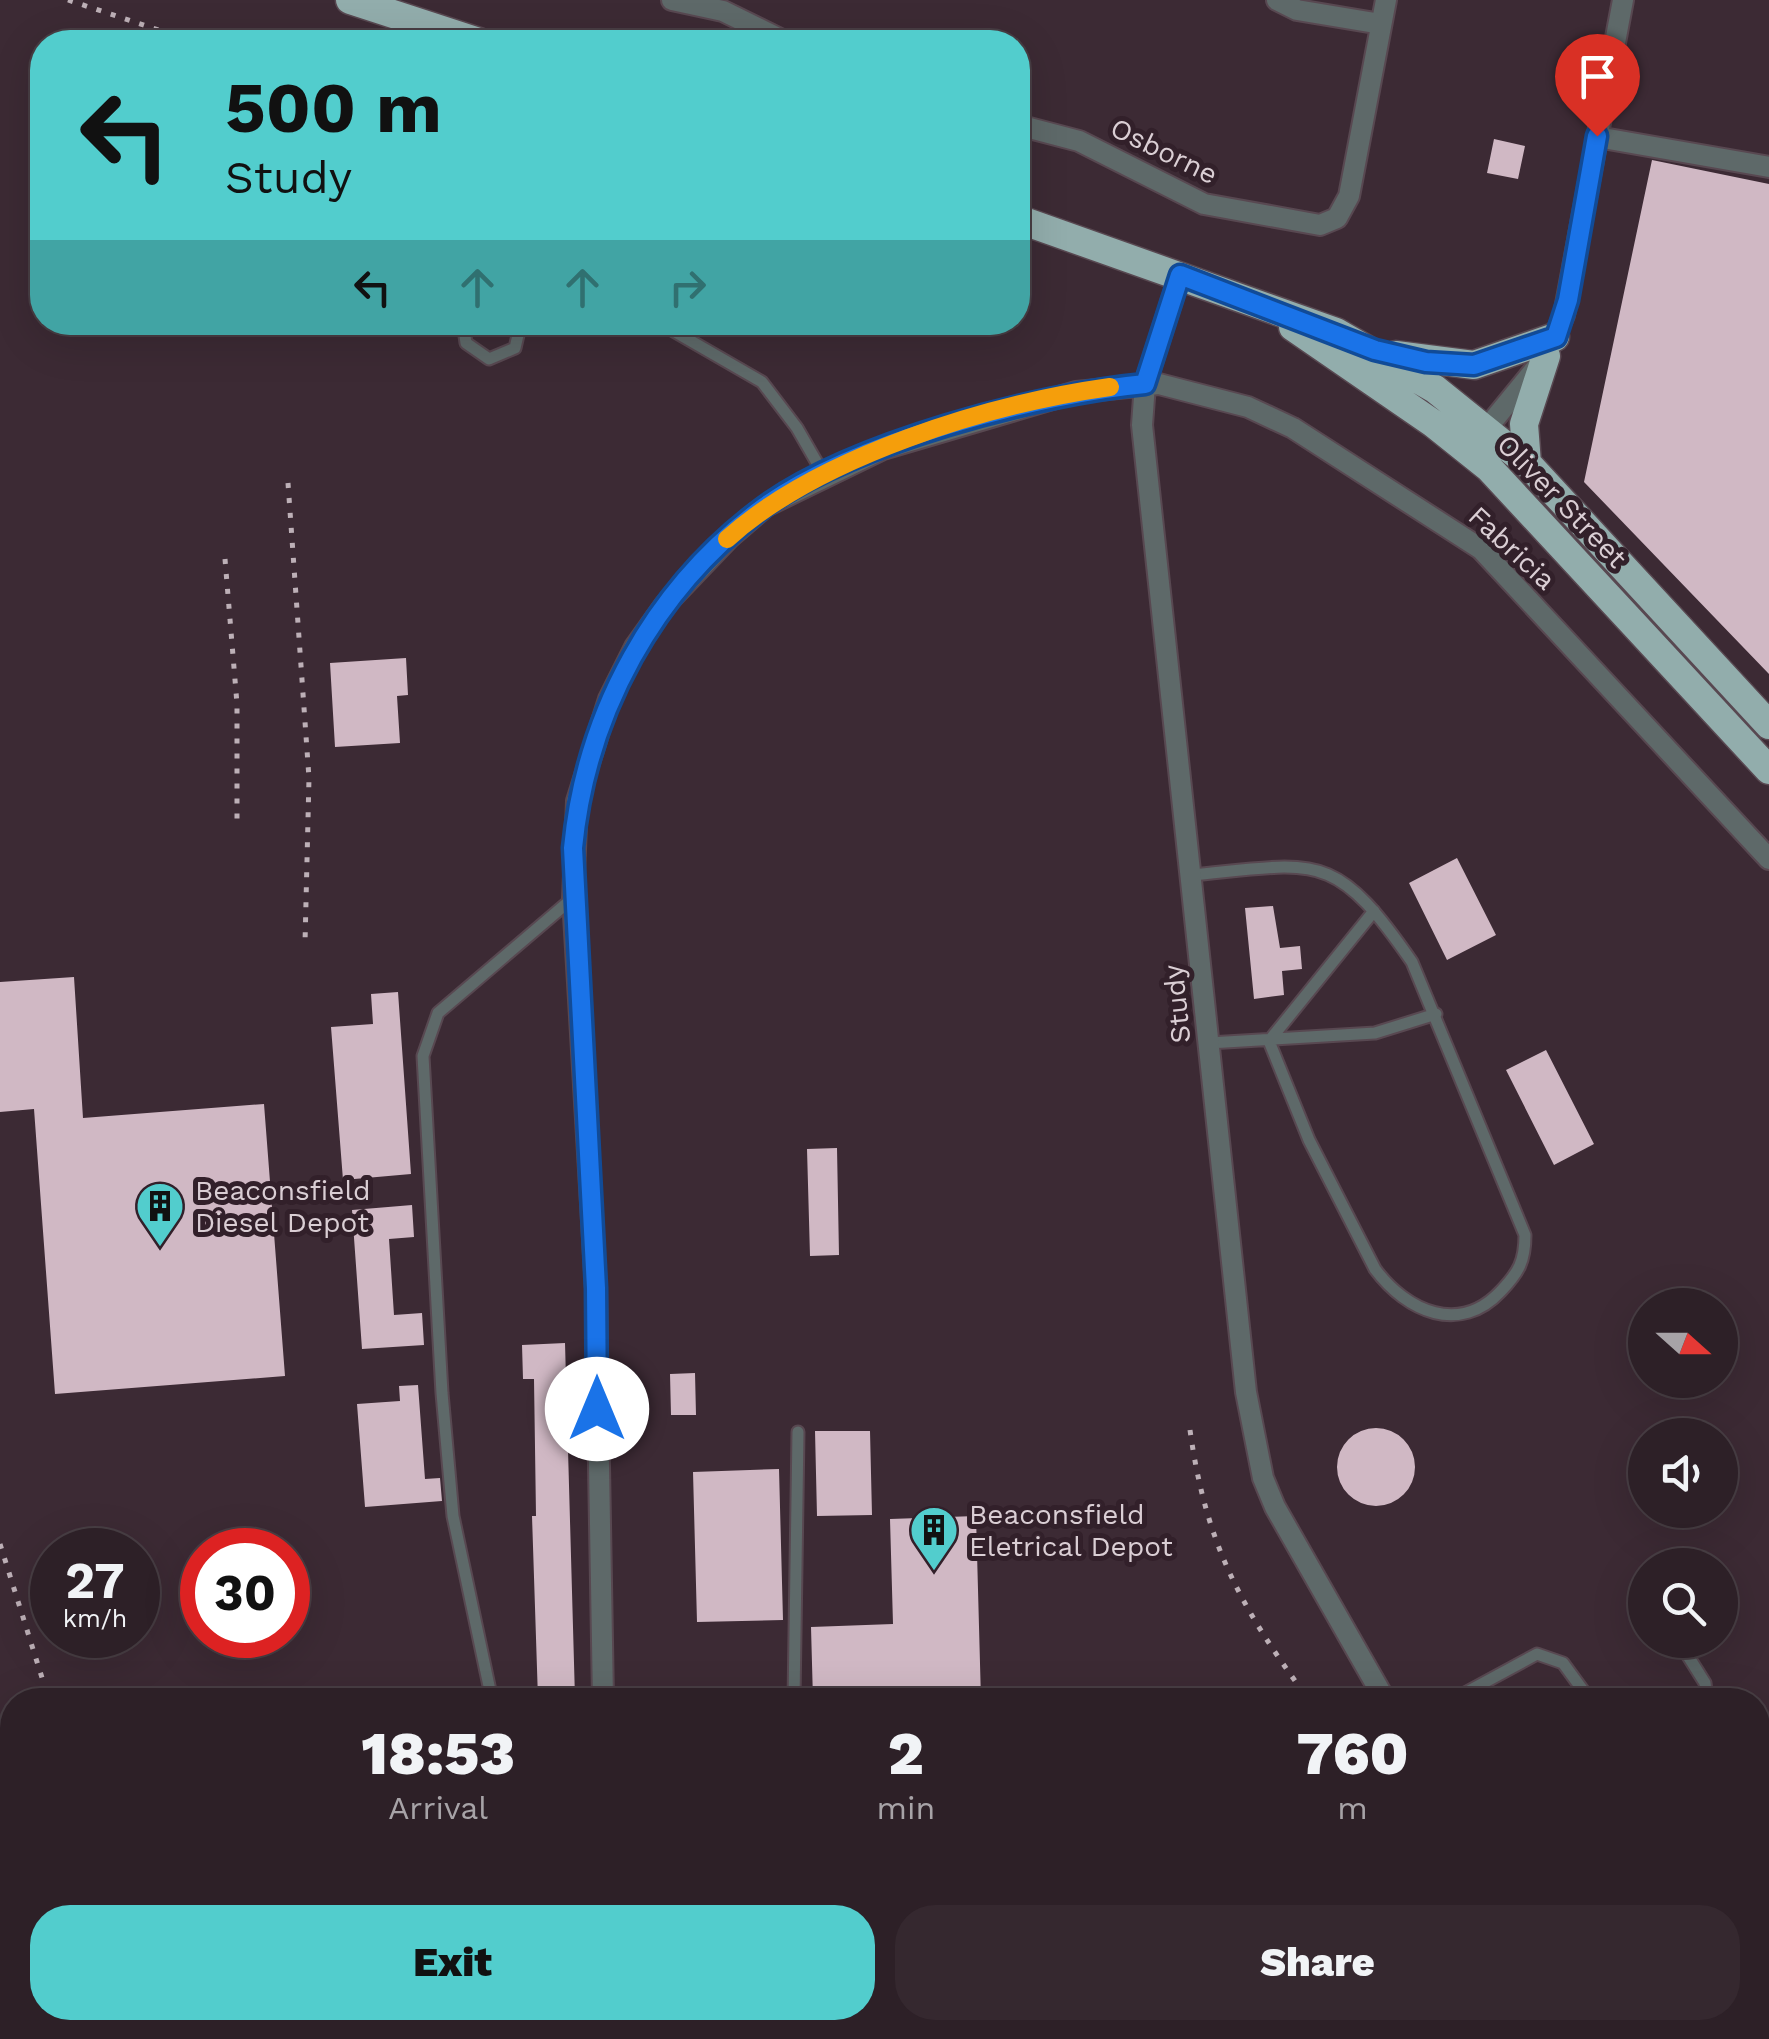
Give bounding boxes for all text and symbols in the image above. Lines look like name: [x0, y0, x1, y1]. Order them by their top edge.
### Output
pin: [1555, 34, 1640, 137]
icon: arrive: [1570, 49, 1625, 104]
text: 500 m: [225, 67, 442, 149]
icon: left: [60, 70, 190, 200]
street label: Osborne: [1105, 111, 1223, 191]
text: Study: [225, 151, 352, 204]
icon: left: [345, 260, 400, 315]
icon: ahead: [450, 260, 505, 315]
icon: ahead: [555, 260, 610, 315]
icon: right: [660, 260, 715, 315]
street label: Oliver Street: [1490, 428, 1634, 575]
street label: Fabricia: [1462, 499, 1562, 597]
street label: Study: [1156, 962, 1198, 1045]
place label: Beaconsfield Diesel Depot: [195, 1174, 371, 1239]
building icon: Beaconsfield Diesel Depot: [134, 1180, 186, 1248]
north arrow: [1628, 1288, 1738, 1398]
map controls: [1628, 1288, 1738, 1658]
position arrow: [545, 1357, 649, 1461]
button: sound: [1628, 1418, 1738, 1528]
place label: Beaconsfield Eletrical Depot: [969, 1498, 1173, 1563]
building icon: Beaconsfield Eletrical Depot: [908, 1504, 960, 1572]
speed limit sign: 30: [180, 1528, 310, 1658]
button: search: [1628, 1548, 1738, 1658]
text: 27: [65, 1551, 125, 1610]
text: km/h: [63, 1604, 127, 1633]
text: 18:53: [361, 1718, 515, 1789]
text: 2: [888, 1718, 924, 1789]
text: 760: [1297, 1718, 1409, 1789]
text: Arrival: [388, 1789, 488, 1827]
text: min: [876, 1789, 935, 1827]
text: m: [1337, 1789, 1368, 1827]
button: Exit: [30, 1905, 875, 2020]
button: Share: [895, 1905, 1740, 2020]

